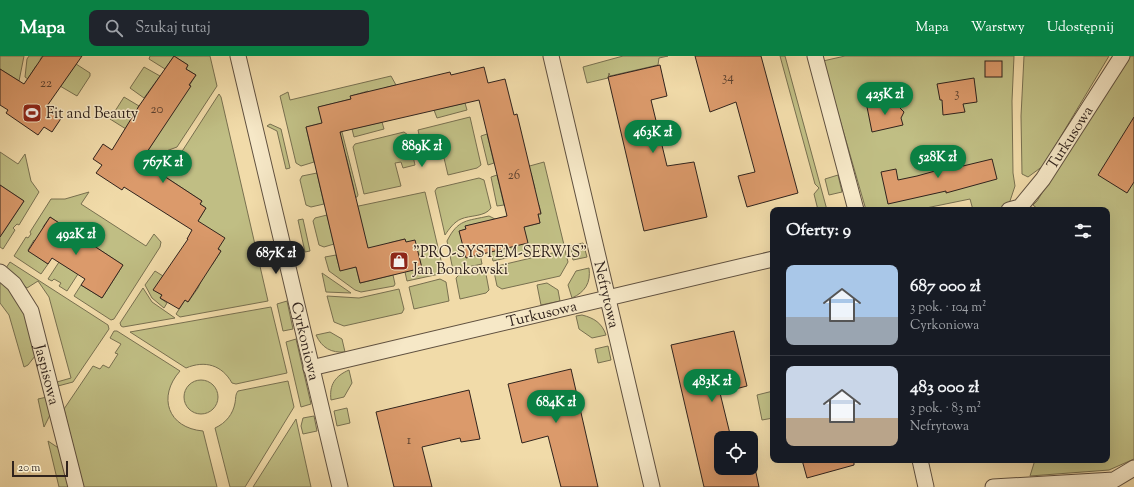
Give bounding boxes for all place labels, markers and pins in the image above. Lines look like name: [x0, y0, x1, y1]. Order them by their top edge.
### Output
pin: 425K zł: [848, 82, 922, 116]
sports icon: Fit and Beauty: [21, 102, 43, 124]
place label: Fit and Beauty: [46, 104, 139, 125]
pin: 463K zł: [616, 120, 690, 154]
pin: 889K zł: [385, 134, 459, 168]
pin: 528K zł: [901, 145, 975, 179]
pin: 767K zł: [126, 150, 200, 184]
pin: 492K zł: [39, 222, 113, 256]
pin: 687K zł: [239, 241, 313, 275]
place label: "PRO-SYSTEM-SERWIS" Jan Bonkowski: [412, 243, 587, 281]
shop icon: "PRO-SYSTEM-SERWIS" Jan Bonkowski: [388, 250, 410, 272]
pin: 483K zł: [675, 369, 749, 403]
pin: 684K zł: [519, 390, 593, 424]

